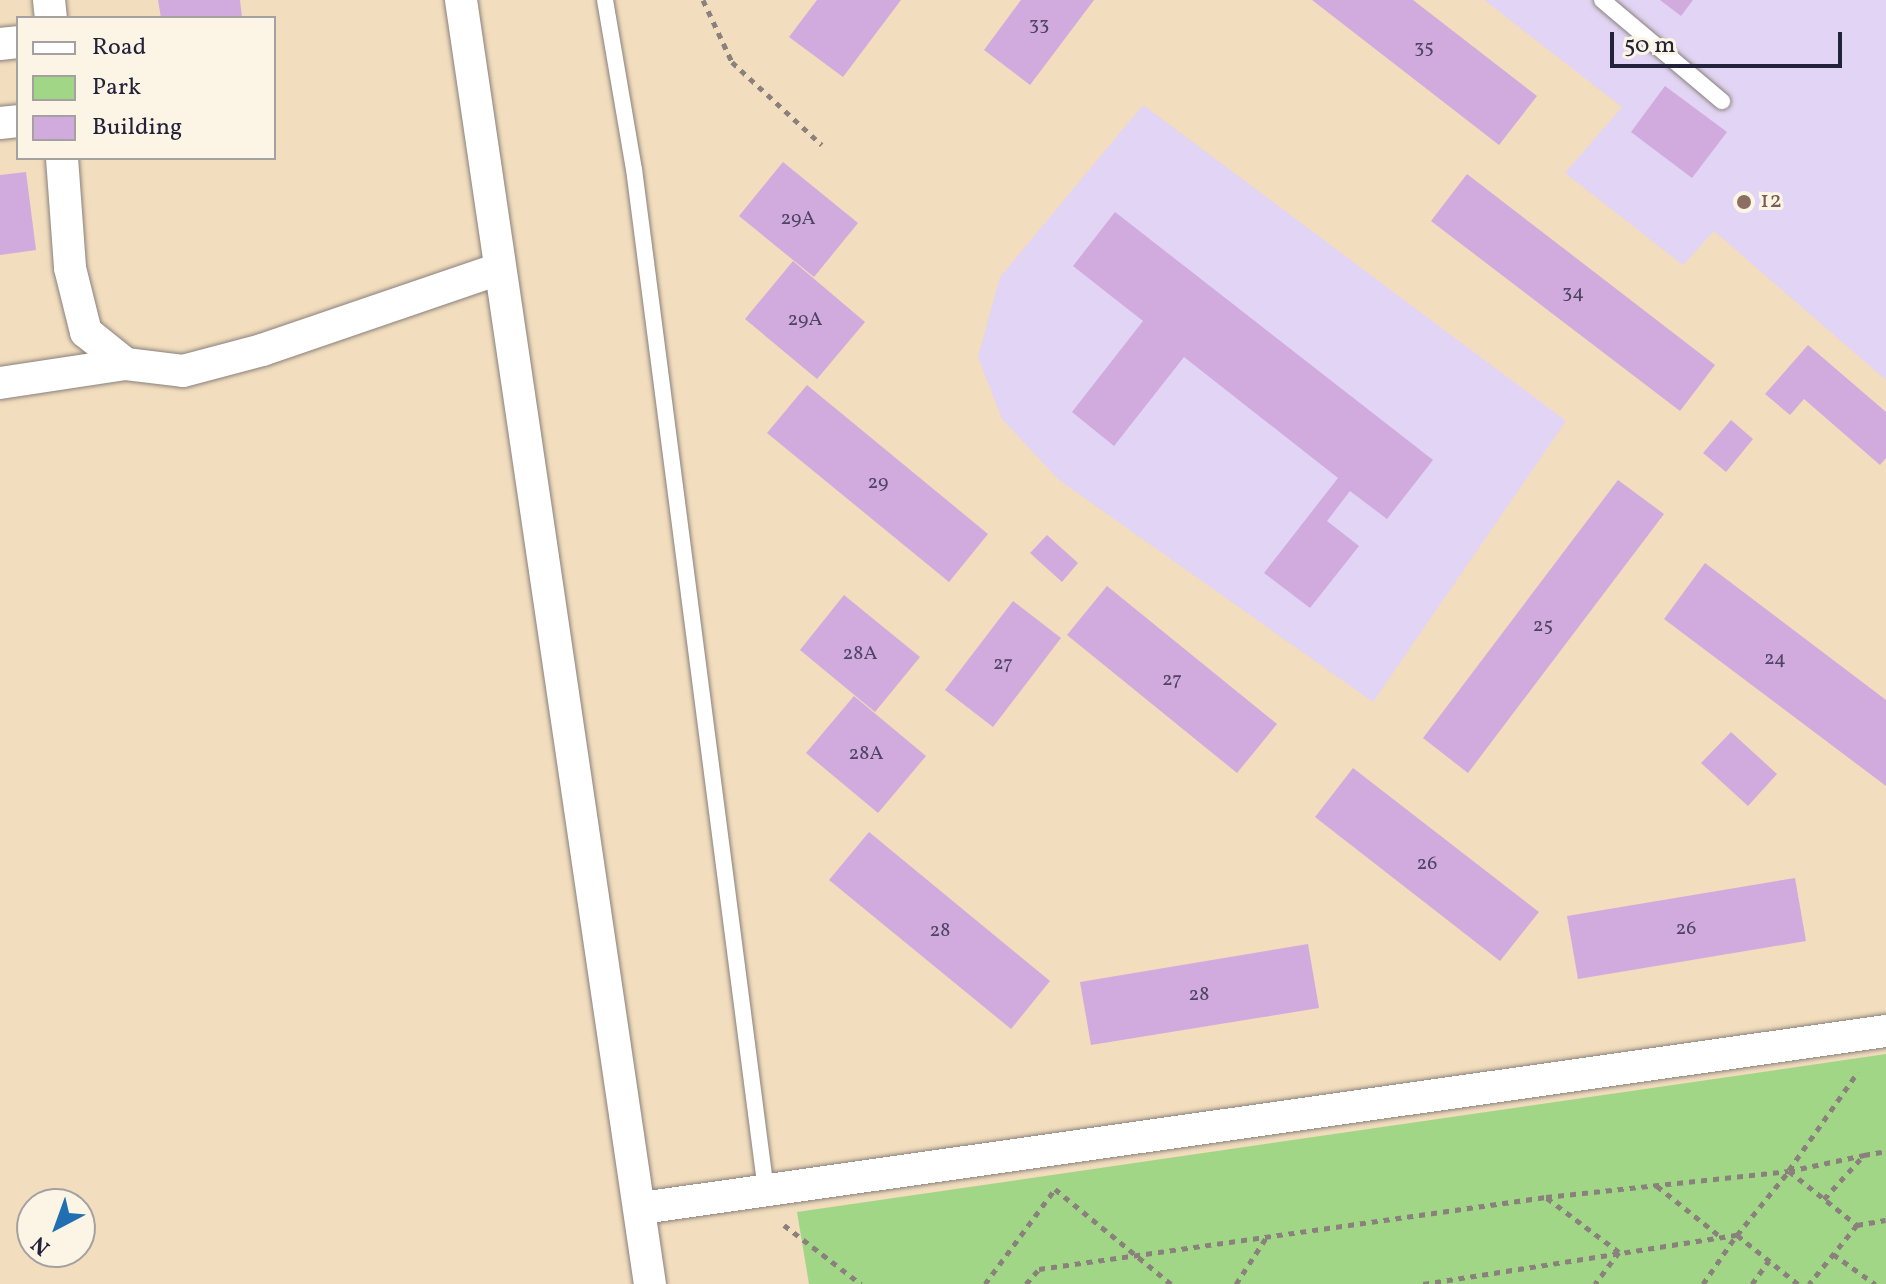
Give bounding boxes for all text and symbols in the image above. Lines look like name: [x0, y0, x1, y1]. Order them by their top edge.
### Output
house number: 33: [1029, 13, 1049, 37]
legend: [16, 16, 276, 160]
scale bar: [1614, 16, 1846, 66]
text: 50 m: [1624, 29, 1676, 63]
text: Road: [92, 31, 146, 65]
house number: 35: [1414, 36, 1434, 60]
text: Park: [92, 71, 141, 105]
text: Building: [92, 111, 182, 145]
place label: 12: [1760, 188, 1782, 216]
marker: 12: [1735, 193, 1753, 211]
house number: 29A: [781, 207, 815, 231]
house number: 34: [1562, 281, 1584, 305]
house number: 29A: [788, 308, 822, 332]
house number: 29: [868, 471, 888, 495]
house number: 25: [1533, 614, 1553, 638]
house number: 28A: [843, 642, 877, 666]
house number: 24: [1764, 647, 1786, 671]
house number: 27: [993, 652, 1013, 676]
house number: 27: [1162, 668, 1182, 692]
house number: 28A: [849, 742, 883, 766]
house number: 26: [1417, 852, 1437, 876]
house number: 26: [1676, 917, 1696, 941]
house number: 28: [930, 919, 950, 943]
house number: 28: [1189, 983, 1209, 1007]
north arrow: [16, 1188, 96, 1268]
text: N: [25, 1228, 57, 1262]

